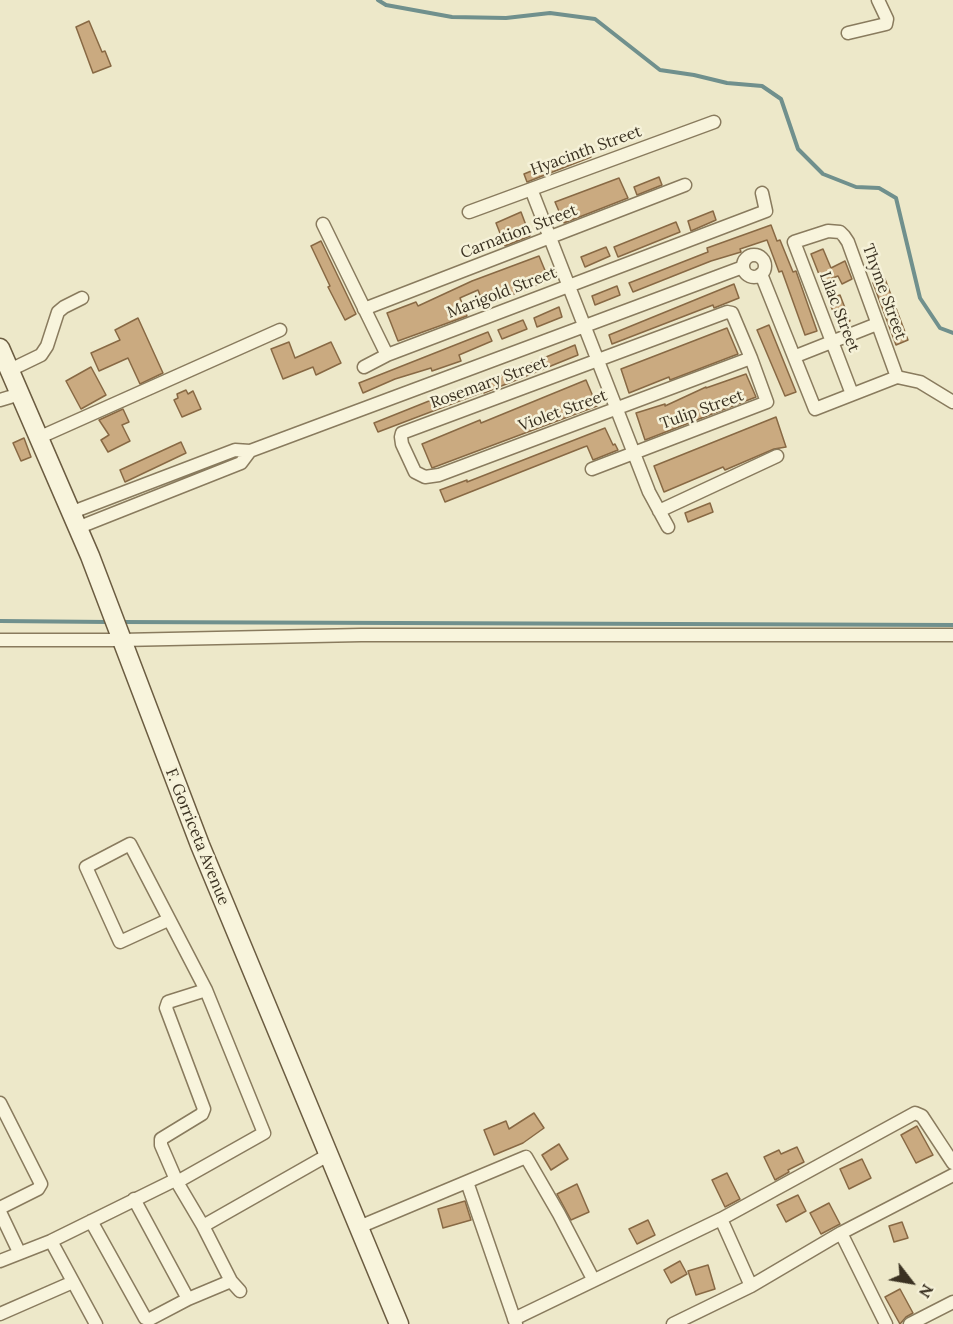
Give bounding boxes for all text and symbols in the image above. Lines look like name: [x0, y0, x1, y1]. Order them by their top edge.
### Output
street label: Hyacinth Street: [528, 122, 644, 180]
street label: Carnation Street: [458, 201, 580, 263]
street label: Thyme Street: [858, 241, 910, 343]
street label: Marigold Street: [444, 263, 560, 323]
street label: Lilac Street: [815, 269, 863, 355]
street label: Rosemary Street: [428, 353, 550, 413]
street label: Violet Street: [516, 386, 610, 436]
street label: Tulip Street: [658, 386, 746, 434]
street label: F. Gorriceta Avenue: [161, 766, 233, 908]
north arrow: [881, 1252, 941, 1312]
text: N: [915, 1281, 938, 1302]

